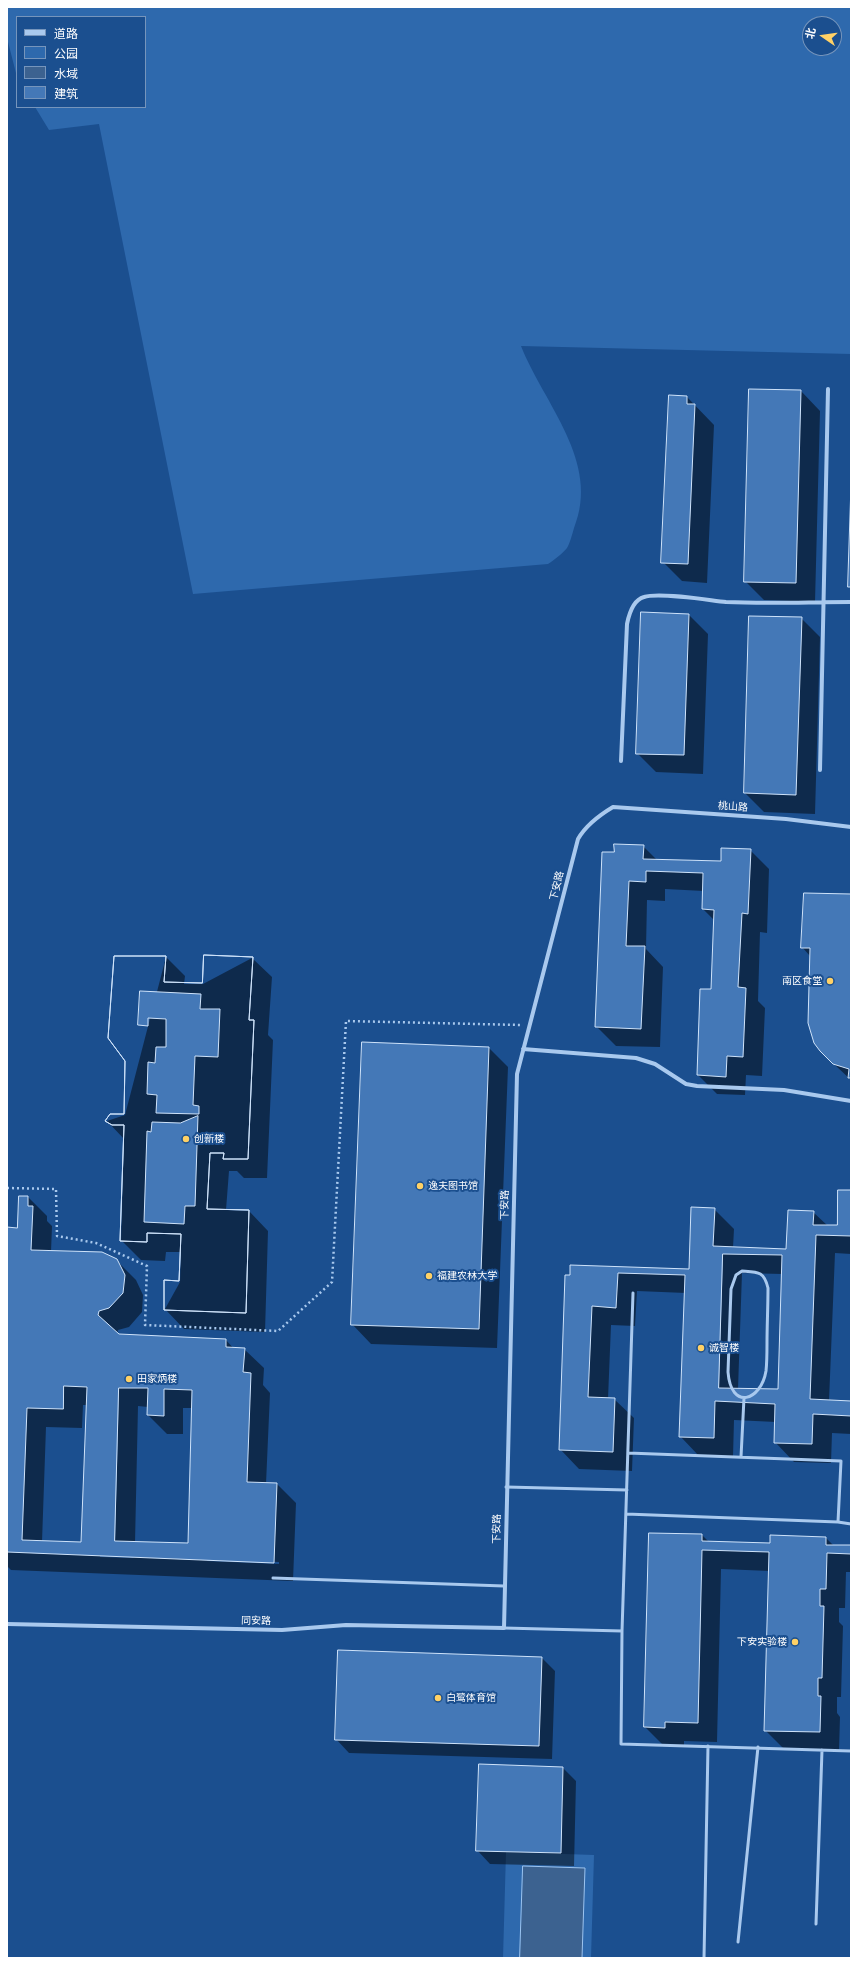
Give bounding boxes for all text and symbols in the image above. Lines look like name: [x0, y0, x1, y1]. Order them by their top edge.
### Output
legend: [16, 16, 146, 108]
north arrow: [802, 16, 842, 56]
text: 道路: [54, 27, 78, 41]
text: 北: [803, 27, 818, 40]
text: 公园: [54, 47, 78, 61]
text: 水域: [54, 67, 78, 81]
text: 建筑: [54, 87, 78, 101]
street label: 桃山路: [718, 800, 748, 814]
street label: 下安路: [548, 870, 566, 902]
place label: 南区食堂: [782, 975, 822, 987]
marker: 南区食堂: [825, 976, 835, 986]
place label: 创新楼: [194, 1133, 224, 1145]
marker: 创新楼: [181, 1134, 191, 1144]
place label: 逸夫图书馆: [428, 1180, 478, 1192]
marker: 逸夫图书馆: [415, 1181, 425, 1191]
street label: 下安路: [499, 1190, 511, 1220]
place label: 福建农林大学: [437, 1270, 497, 1282]
marker: 福建农林大学: [424, 1271, 434, 1281]
place label: 诚智楼: [709, 1342, 739, 1354]
marker: 诚智楼: [696, 1343, 706, 1353]
place label: 田家炳楼: [137, 1373, 177, 1385]
marker: 田家炳楼: [124, 1374, 134, 1384]
street label: 下安路: [491, 1514, 503, 1544]
street label: 同安路: [241, 1615, 271, 1627]
place label: 下安实验楼: [737, 1636, 787, 1648]
marker: 下安实验楼: [790, 1637, 800, 1647]
place label: 白鹭体育馆: [446, 1692, 496, 1704]
marker: 白鹭体育馆: [433, 1693, 443, 1703]

